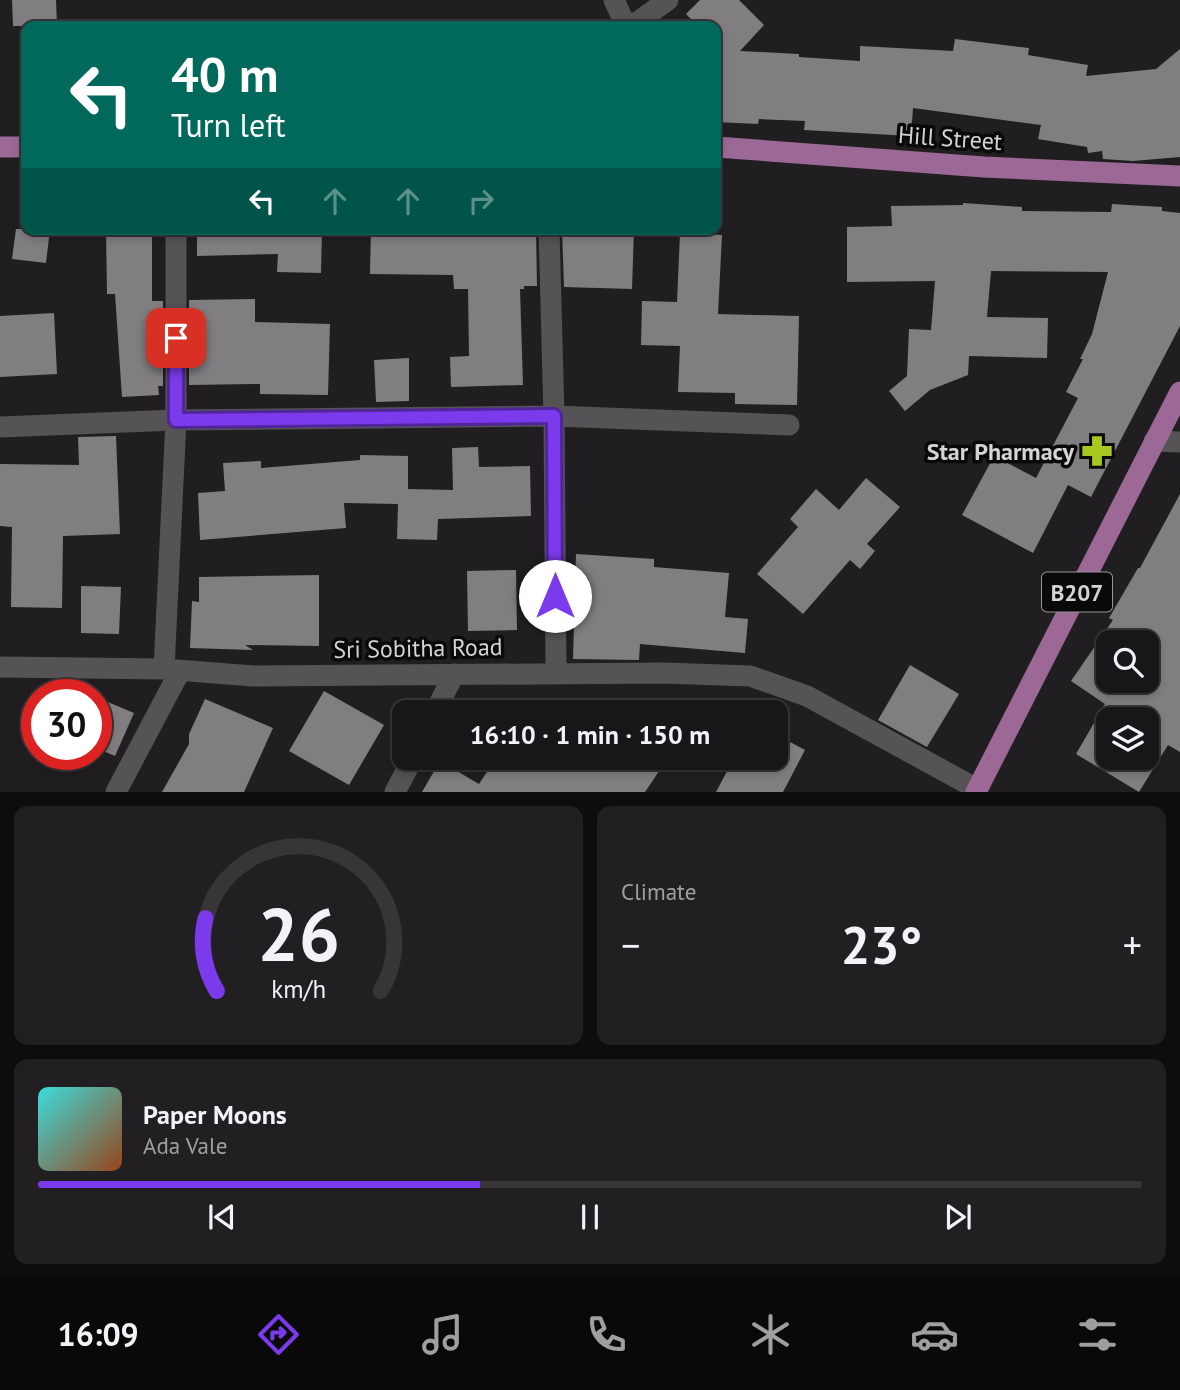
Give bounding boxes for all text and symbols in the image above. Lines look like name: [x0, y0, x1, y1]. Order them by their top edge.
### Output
text: 40 m: [171, 42, 278, 106]
icon: left: [56, 49, 147, 140]
text: Turn left: [171, 104, 286, 146]
street label: Hill Street: [897, 119, 1003, 157]
icon: left: [243, 182, 281, 220]
icon: ahead: [316, 182, 354, 220]
icon: ahead: [389, 182, 427, 220]
icon: right: [462, 182, 500, 220]
pin: [146, 308, 206, 368]
icon: arrive: [157, 319, 195, 357]
pharmacy icon: Star Pharmacy: [1080, 434, 1114, 468]
place label: Star Pharmacy: [927, 436, 1075, 467]
position arrow: [518, 559, 592, 633]
road number: B207: [1042, 572, 1112, 612]
map controls: [1096, 630, 1159, 770]
button: search: [1096, 630, 1159, 693]
street label: Sri Sobitha Road: [333, 631, 503, 665]
speed limit sign: 30: [21, 679, 112, 770]
button: layers: [1096, 707, 1159, 770]
text: 16:10 · 1 min · 150 m: [470, 718, 710, 751]
text: Climate: [621, 877, 696, 906]
text: 26: [257, 888, 340, 982]
text: 23°: [841, 911, 922, 978]
text: −: [621, 920, 640, 969]
text: +: [1123, 920, 1142, 969]
text: km/h: [271, 973, 326, 1005]
text: Paper Moons: [143, 1098, 287, 1131]
text: Ada Vale: [143, 1131, 227, 1160]
icon: previous: [203, 1198, 241, 1236]
icon: pause: [571, 1198, 609, 1236]
icon: next: [939, 1198, 977, 1236]
icon: directions: [254, 1310, 303, 1359]
icon: music: [418, 1310, 467, 1359]
icon: phone: [582, 1310, 631, 1359]
icon: climate: [746, 1310, 795, 1359]
icon: car: [910, 1310, 959, 1359]
icon: filters: [1073, 1310, 1122, 1359]
text: 16:09: [57, 1313, 139, 1355]

